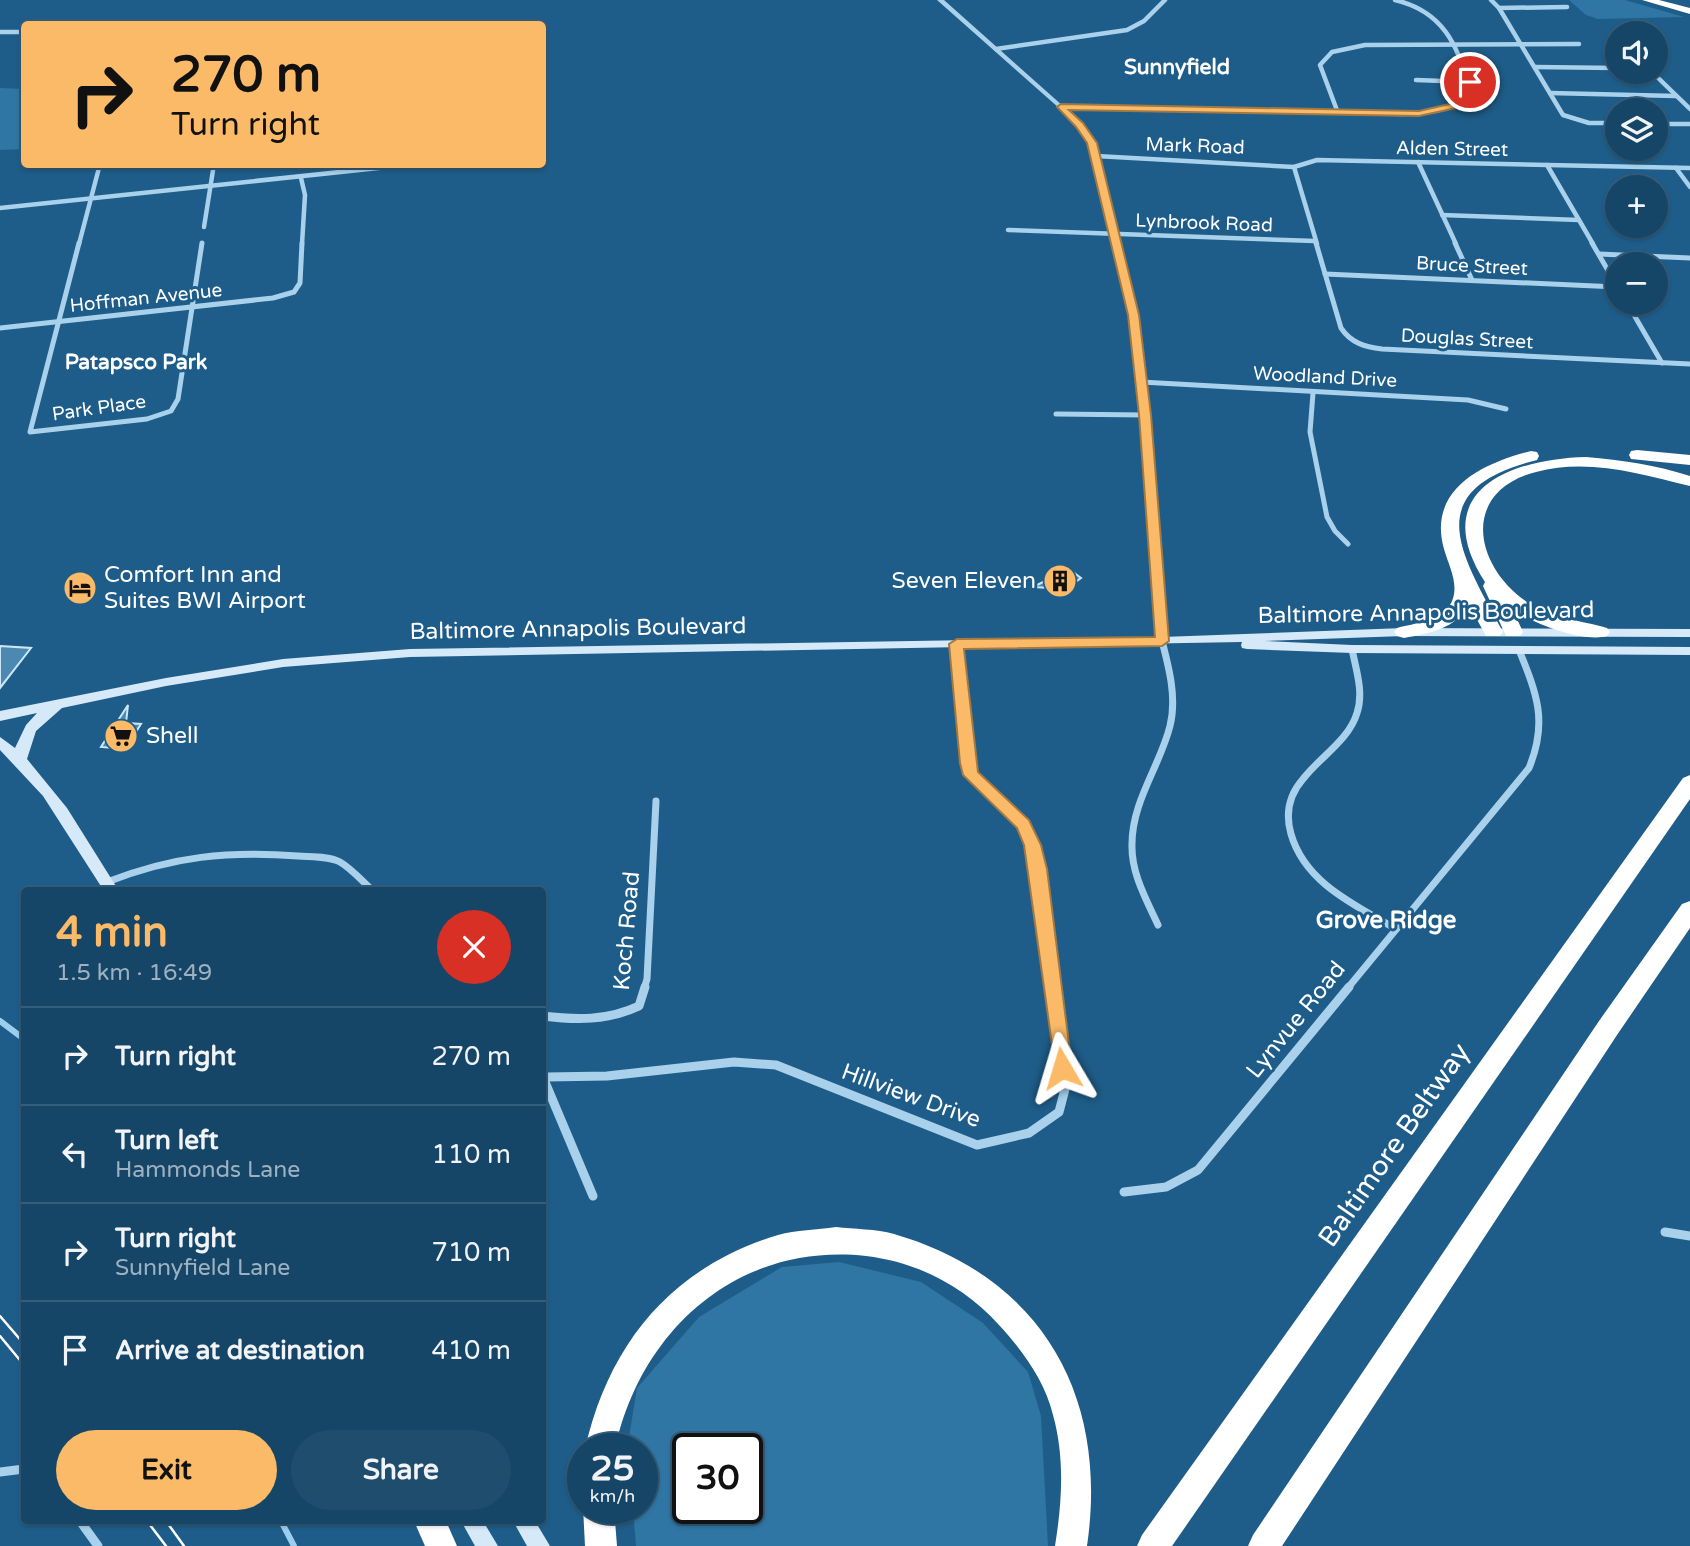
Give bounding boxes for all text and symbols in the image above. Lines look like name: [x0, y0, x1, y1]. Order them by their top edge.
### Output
map controls: [1605, 21, 1668, 315]
button: sound: [1605, 21, 1668, 84]
text: 270 m: [171, 46, 321, 105]
icon: right: [56, 49, 147, 140]
pin: [1440, 52, 1500, 112]
district label: Sunnyfield: [1124, 55, 1230, 80]
icon: arrive: [1451, 63, 1489, 101]
button: layers: [1605, 98, 1668, 161]
text: Turn right: [171, 106, 320, 144]
street label: Mark Road: [1145, 133, 1245, 159]
street label: Alden Street: [1396, 137, 1508, 161]
button: +: [1605, 175, 1668, 238]
street label: Lynbrook Road: [1135, 210, 1273, 236]
street label: Bruce Street: [1416, 252, 1528, 280]
button: −: [1605, 252, 1668, 315]
street label: Hoffman Avenue: [69, 279, 223, 317]
street label: Douglas Street: [1400, 325, 1534, 353]
district label: Patapsco Park: [65, 350, 208, 375]
street label: Woodland Drive: [1252, 362, 1398, 392]
street label: Park Place: [51, 391, 147, 425]
place label: Comfort Inn and Suites BWI Airport: [104, 561, 306, 615]
building icon: Seven Eleven: [1041, 562, 1079, 600]
place label: Seven Eleven: [892, 567, 1036, 595]
hotel icon: Comfort Inn and Suites BWI Airport: [61, 569, 99, 607]
street label: Baltimore Annapolis Boulevard: [1257, 596, 1595, 630]
street label: Baltimore Annapolis Boulevard: [409, 612, 747, 646]
supermarket icon: Shell: [102, 717, 140, 755]
place label: Shell: [146, 722, 198, 750]
street label: Koch Road: [608, 870, 646, 992]
district label: Grove Ridge: [1316, 906, 1457, 935]
text: 4 min: [56, 907, 168, 958]
button: close: [437, 910, 511, 984]
street label: Lynvue Road: [1240, 956, 1352, 1084]
text: 1.5 km · 16:49: [56, 959, 212, 987]
position arrow: [1025, 1031, 1099, 1105]
street label: Baltimore Beltway: [1311, 1036, 1477, 1254]
icon: right: [56, 1037, 94, 1075]
text: Turn right: [115, 1041, 236, 1072]
text: 270 m: [431, 1041, 511, 1072]
street label: Hillview Drive: [838, 1058, 984, 1134]
text: Turn left: [115, 1125, 218, 1156]
icon: left: [56, 1135, 94, 1173]
text: 110 m: [431, 1139, 511, 1170]
text: Hammonds Lane: [115, 1156, 300, 1184]
text: Turn right: [115, 1223, 236, 1254]
icon: right: [56, 1233, 94, 1271]
text: 710 m: [431, 1237, 511, 1268]
text: Sunnyfield Lane: [115, 1254, 290, 1282]
icon: arrive: [56, 1331, 94, 1369]
text: Arrive at destination: [115, 1335, 365, 1366]
text: 410 m: [431, 1335, 511, 1366]
button: Exit: [56, 1430, 277, 1510]
button: Share: [291, 1430, 511, 1510]
speed limit sign: 30: [672, 1433, 763, 1524]
text: 25: [591, 1448, 634, 1490]
text: km/h: [590, 1485, 635, 1507]

